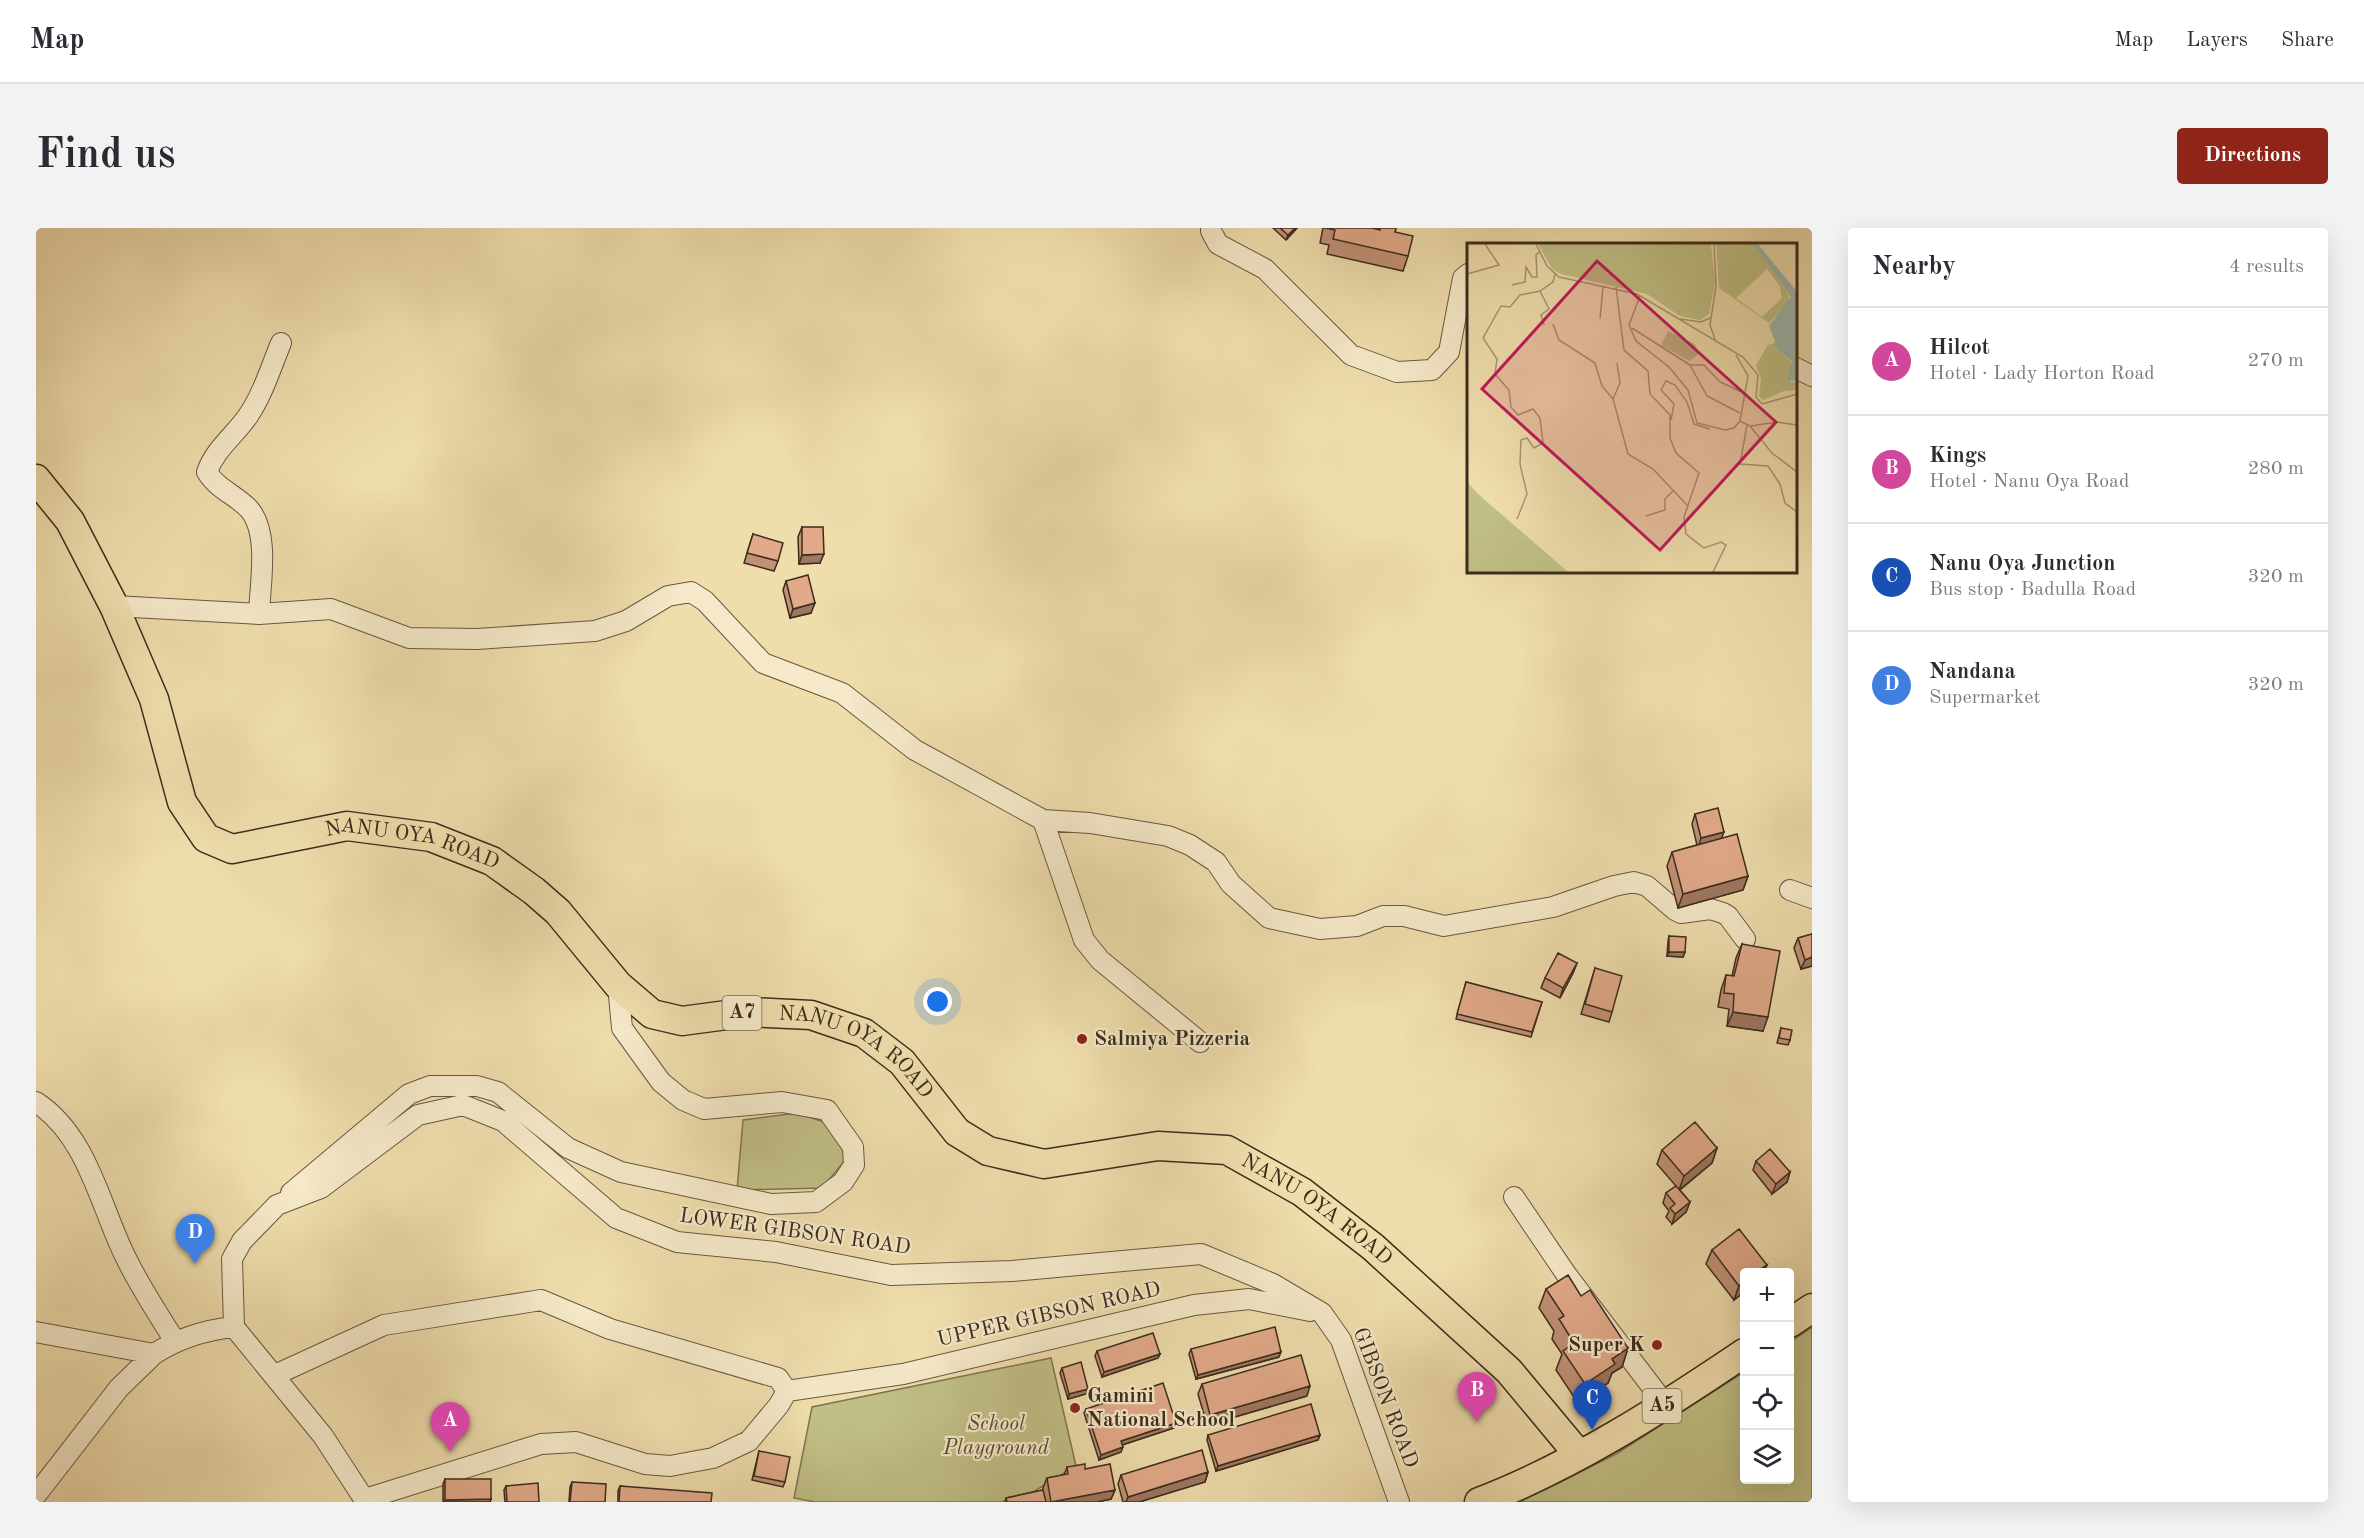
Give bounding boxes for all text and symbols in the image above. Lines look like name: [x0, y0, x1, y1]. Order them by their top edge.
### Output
text: Map: [30, 27, 84, 55]
text: Map: [2114, 30, 2153, 51]
text: Layers: [2186, 30, 2248, 51]
text: Share: [2281, 30, 2334, 51]
button: Directions: [2177, 128, 2328, 184]
text: Find us: [36, 135, 175, 177]
inset map: [1467, 243, 1797, 573]
text: Nearby: [1872, 254, 1956, 280]
text: 4 results: [2229, 257, 2304, 277]
text: Hilcot: [1929, 337, 1990, 359]
text: A: [1884, 351, 1899, 371]
text: 270 m: [2248, 351, 2304, 371]
text: Hotel · Lady Horton Road: [1929, 364, 2155, 384]
text: Kings: [1929, 445, 1986, 467]
text: B: [1884, 459, 1899, 479]
text: 280 m: [2248, 459, 2304, 479]
text: Hotel · Nanu Oya Road: [1929, 472, 2129, 492]
text: Nanu Oya Junction: [1929, 553, 2116, 575]
text: C: [1885, 567, 1898, 587]
text: 320 m: [2248, 567, 2304, 587]
text: Bus stop · Badulla Road: [1929, 580, 2136, 600]
text: Nandana: [1929, 661, 2016, 683]
text: D: [1884, 675, 1899, 695]
text: 320 m: [2248, 675, 2304, 695]
text: Supermarket: [1929, 688, 2040, 708]
street label: NANU OYA ROAD: [323, 815, 502, 873]
your location: [923, 987, 952, 1016]
road number: A7: [722, 996, 762, 1030]
street label: NANU OYA ROAD: [778, 1003, 937, 1102]
place label: Salmiya Pizzeria: [1094, 1029, 1250, 1050]
marker: Salmiya Pizzeria: [1075, 1032, 1089, 1046]
street label: NANU OYA ROAD: [1238, 1150, 1396, 1269]
street label: LOWER GIBSON ROAD: [678, 1205, 912, 1259]
pin: D: [176, 1214, 214, 1264]
map controls: [1740, 1268, 1794, 1484]
button: +: [1740, 1268, 1794, 1322]
street label: UPPER GIBSON ROAD: [935, 1279, 1163, 1351]
button: −: [1740, 1322, 1794, 1376]
street label: GIBSON ROAD: [1349, 1325, 1421, 1471]
place label: Super K: [1568, 1335, 1645, 1356]
marker: Super K: [1650, 1338, 1664, 1352]
pin: B: [1458, 1372, 1496, 1422]
button: locate: [1740, 1376, 1794, 1430]
pin: C: [1572, 1380, 1612, 1430]
place label: Gamini National School: [1087, 1386, 1235, 1431]
road number: A5: [1642, 1389, 1682, 1423]
marker: Gamini National School: [1068, 1401, 1082, 1415]
pin: A: [430, 1402, 470, 1452]
park label: School Playground: [942, 1414, 1050, 1459]
button: layers: [1740, 1430, 1794, 1484]

